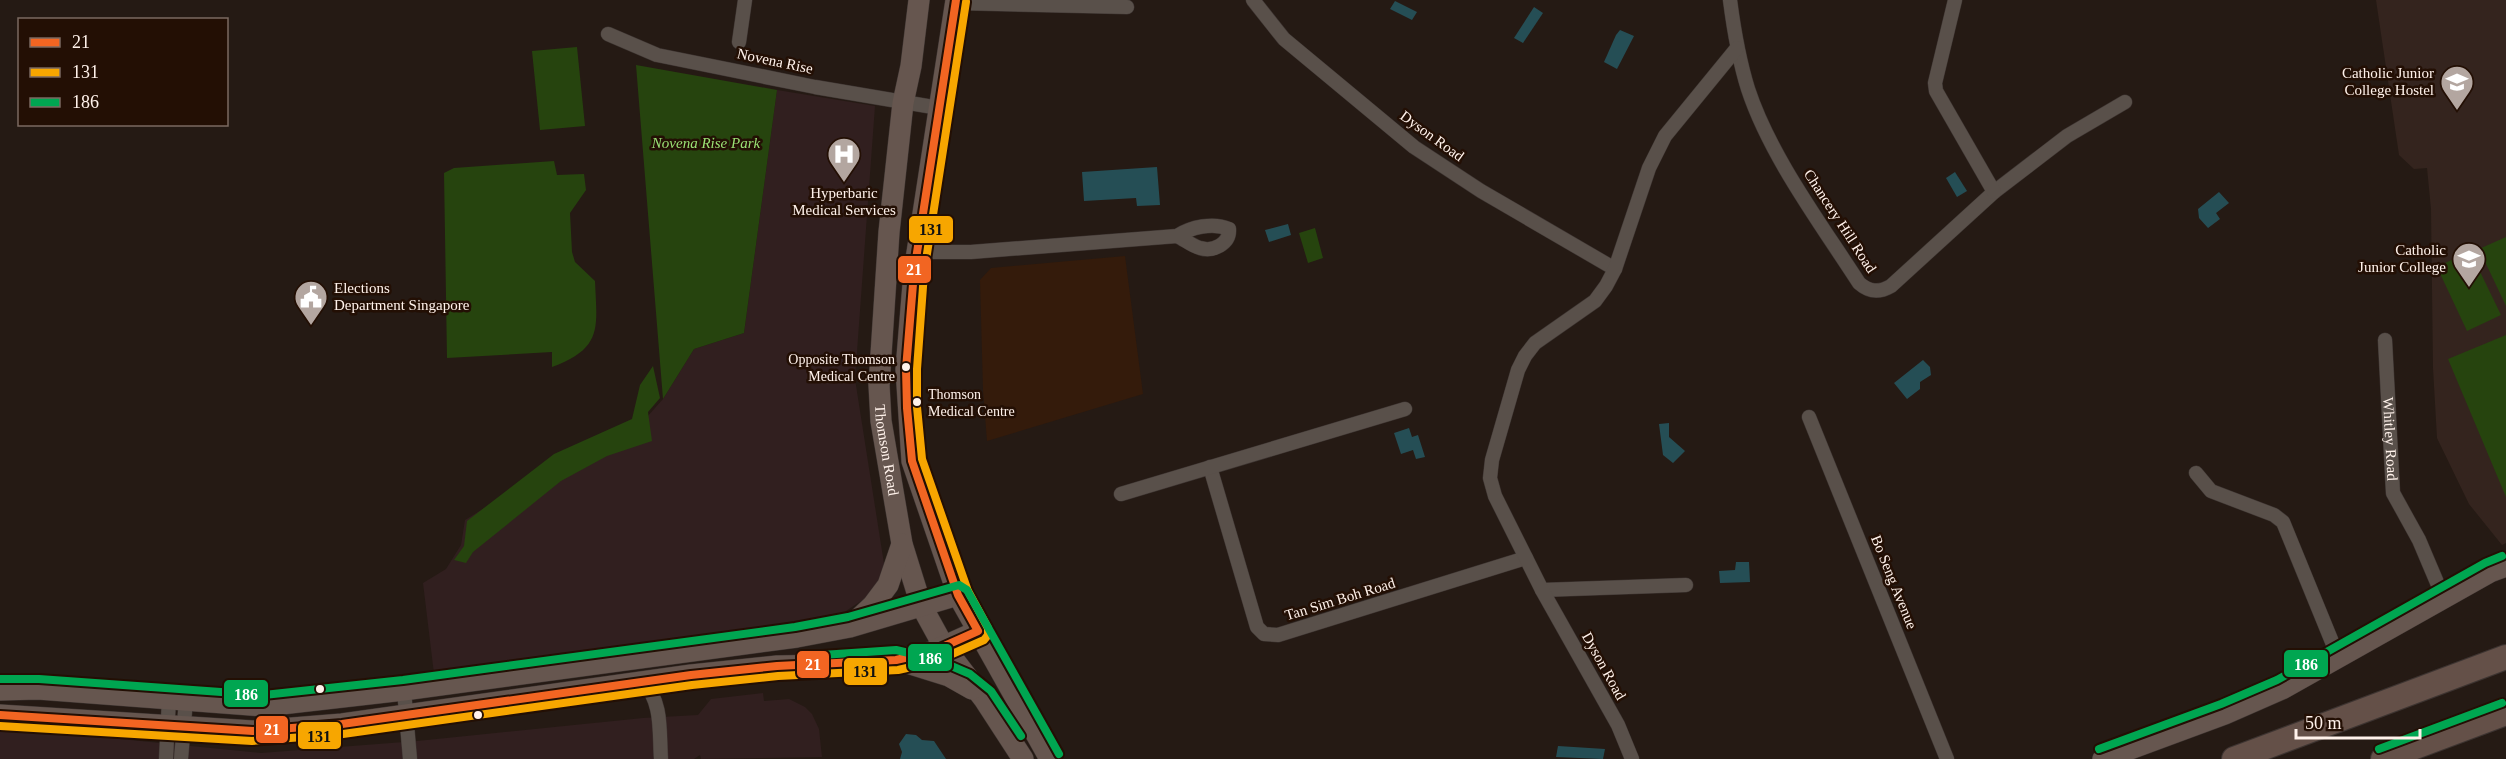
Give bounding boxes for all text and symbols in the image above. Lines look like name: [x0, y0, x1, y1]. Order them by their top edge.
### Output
legend: [18, 18, 228, 126]
text: 21: [72, 32, 90, 52]
street label: Novena Rise: [736, 45, 815, 77]
text: 131: [72, 62, 99, 82]
school or university icon: Catholic Junior College Hostel: [2439, 64, 2475, 111]
place label: Catholic Junior College Hostel: [2342, 65, 2434, 98]
text: 186: [72, 92, 99, 112]
street label: Dyson Road: [1397, 108, 1467, 165]
park label: Novena Rise Park: [651, 135, 760, 151]
hospital icon: Hyperbaric Medical Services: [826, 136, 862, 183]
street label: Chancery Hill Road: [1801, 166, 1880, 276]
place label: Hyperbaric Medical Services: [792, 185, 896, 218]
line badge: 131: [908, 215, 954, 244]
text: 131: [919, 221, 943, 238]
school or university icon: Catholic Junior College: [2451, 241, 2487, 288]
place label: Catholic Junior College: [2358, 242, 2446, 275]
line badge: 21: [897, 255, 932, 284]
text: 21: [906, 261, 922, 278]
public building icon: Elections Department Singapore: [293, 279, 329, 326]
place label: Elections Department Singapore: [334, 280, 470, 313]
place label: Opposite Thomson Medical Centre: [788, 352, 895, 384]
marker: Opposite Thomson Medical Centre: [900, 361, 912, 373]
place label: Thomson Medical Centre: [928, 387, 1015, 419]
marker: Thomson Medical Centre: [911, 396, 923, 408]
street label: Whitley Road: [2380, 397, 2400, 482]
street label: Thomson Road: [872, 404, 902, 497]
street label: Bo Seng Avenue: [1868, 533, 1920, 632]
street label: Tan Sim Boh Road: [1283, 574, 1397, 623]
street label: Dyson Road: [1579, 630, 1629, 703]
line badge: 186: [907, 643, 953, 672]
line badge: 186: [2283, 649, 2329, 678]
line badge: 21: [796, 650, 830, 679]
text: 186: [918, 650, 942, 667]
text: 21: [805, 656, 821, 673]
text: 186: [2294, 656, 2318, 673]
line badge: 131: [843, 657, 888, 686]
text: 131: [853, 663, 877, 680]
line badge: 186: [223, 679, 269, 708]
unlabelled marker: [314, 683, 326, 695]
text: 186: [234, 686, 258, 703]
scale bar: [2296, 702, 2420, 740]
unlabelled marker: [472, 709, 484, 721]
text: 50 m: [2305, 713, 2342, 733]
line badge: 21: [255, 715, 289, 744]
text: 21: [264, 721, 280, 738]
line badge: 131: [297, 721, 342, 750]
text: 131: [307, 728, 331, 745]

